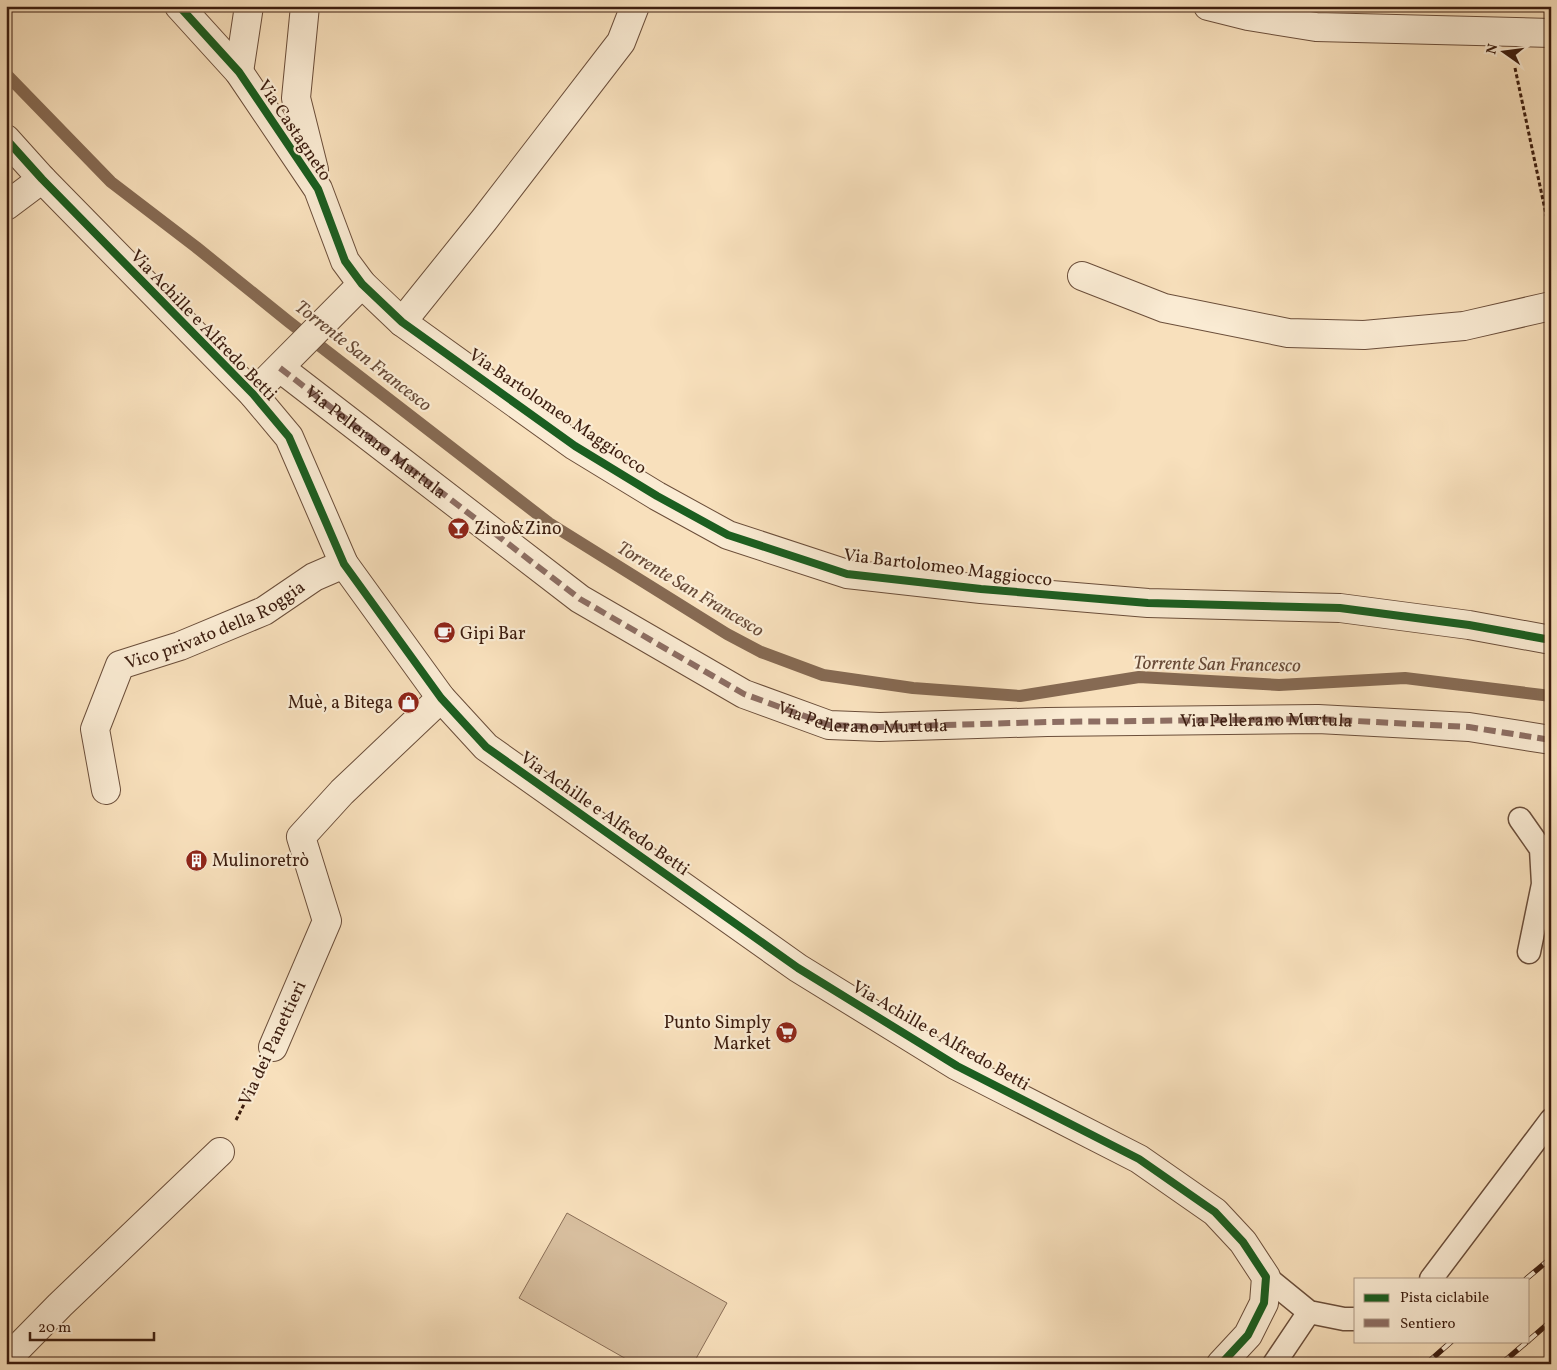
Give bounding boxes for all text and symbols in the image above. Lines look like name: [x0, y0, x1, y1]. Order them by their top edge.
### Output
north arrow: [1480, 28, 1530, 78]
text: N: [1482, 42, 1503, 56]
street label: Via Castagneto: [251, 75, 337, 186]
street label: Via Achille e Alfredo Betti: [124, 245, 282, 407]
water label: Torrente San Francesco: [289, 295, 437, 419]
street label: Via Bartolomeo Maggiocco: [463, 343, 651, 481]
street label: Via Pellerano Murtula: [299, 380, 451, 506]
bar icon: Zino&Zino: [446, 516, 470, 540]
place label: Zino&Zino: [474, 517, 562, 542]
water label: Torrente San Francesco: [612, 535, 769, 644]
street label: Via Bartolomeo Maggiocco: [842, 543, 1054, 594]
street label: Vico privato della Roggia: [122, 575, 311, 677]
cafe icon: Gipi Bar: [432, 621, 456, 645]
place label: Gipi Bar: [460, 622, 526, 647]
water label: Torrente San Francesco: [1133, 651, 1301, 679]
shop icon: Muè, a Bitega: [397, 690, 421, 714]
place label: Muè, a Bitega: [288, 691, 393, 716]
street label: Via Pellerano Murtula: [773, 696, 948, 741]
street label: Via Pellerano Murtula: [1180, 708, 1353, 735]
street label: Via Achille e Alfredo Betti: [514, 746, 694, 882]
building icon: Mulinoretrò: [184, 848, 208, 872]
place label: Mulinoretrò: [212, 849, 309, 874]
street label: Via Achille e Alfredo Betti: [847, 975, 1034, 1098]
street label: Via dei Panettieri: [233, 977, 313, 1110]
place label: Punto Simply Market: [664, 1011, 771, 1057]
supermarket icon: Punto Simply Market: [775, 1020, 799, 1044]
legend: [1354, 1278, 1530, 1342]
text: Pista ciclabile: [1400, 1288, 1489, 1309]
scale bar: [30, 1310, 154, 1342]
text: Sentiero: [1400, 1314, 1456, 1335]
text: 20 m: [38, 1318, 71, 1339]

